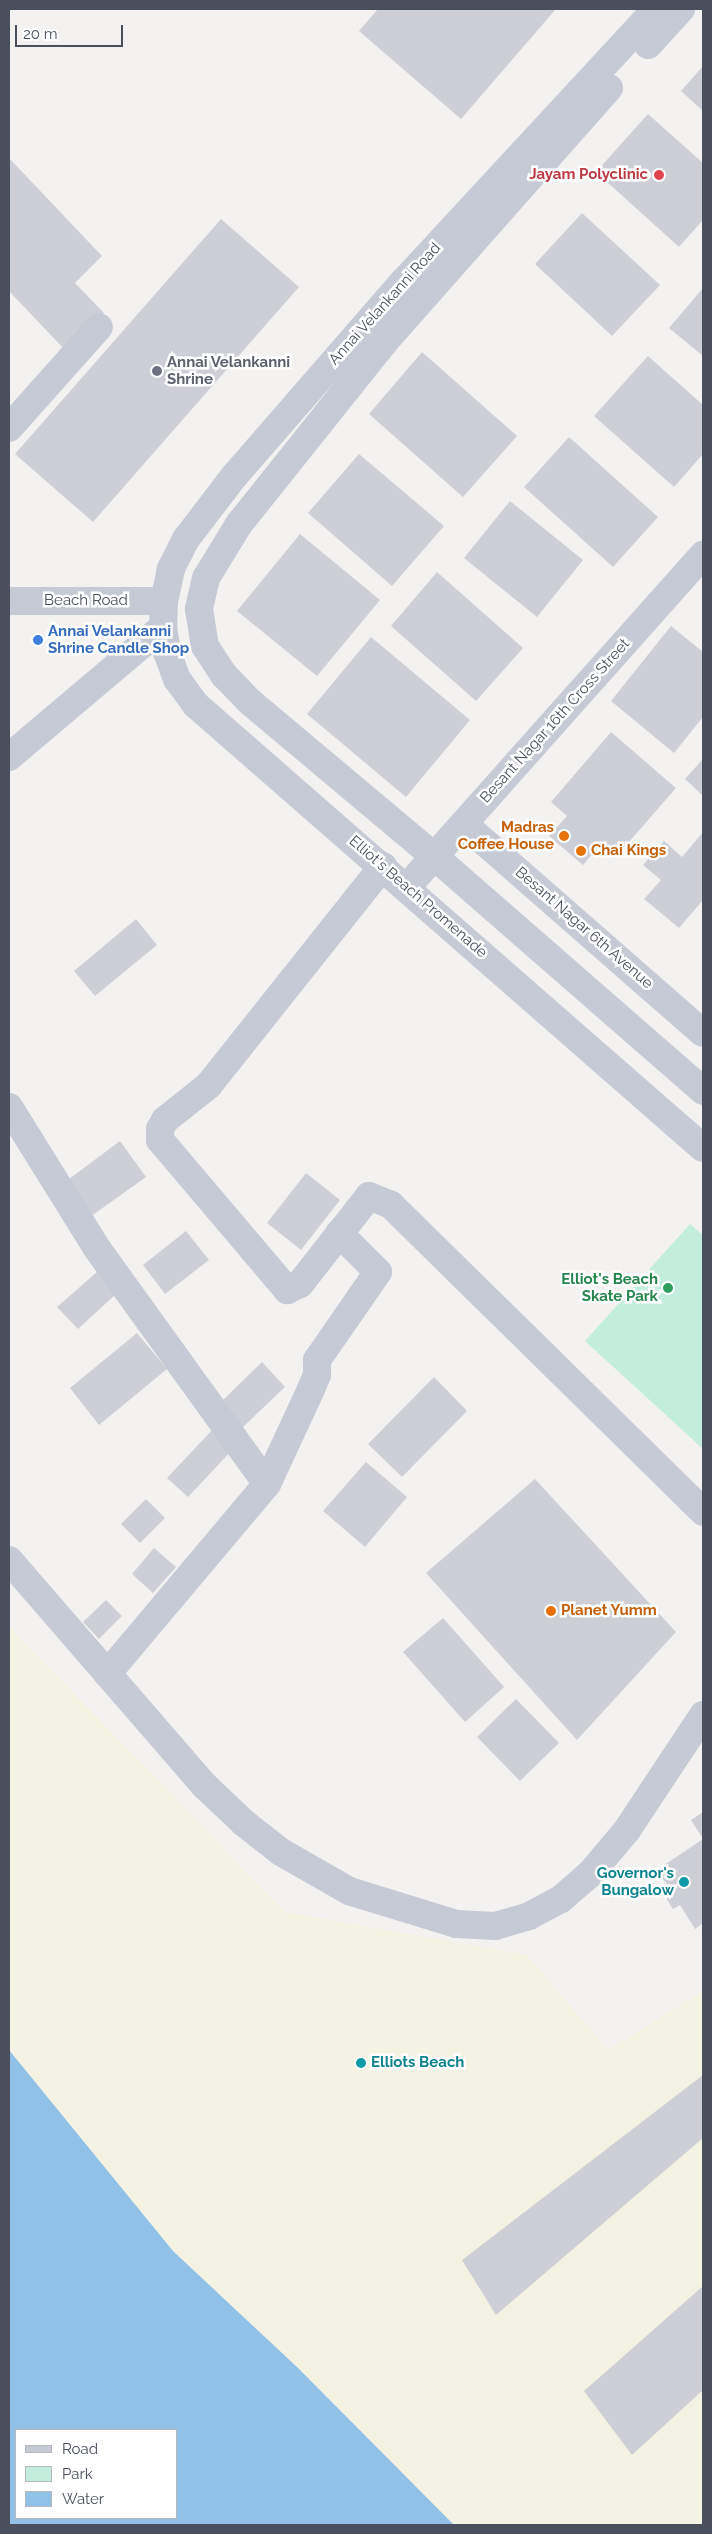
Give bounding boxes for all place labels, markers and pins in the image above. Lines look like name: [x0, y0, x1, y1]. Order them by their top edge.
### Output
place label: Jayam Polyclinic: [529, 166, 648, 184]
marker: Jayam Polyclinic: [652, 168, 666, 182]
place label: Annai Velankanni Shrine: [167, 353, 291, 388]
marker: Annai Velankanni Shrine: [151, 365, 163, 377]
place label: Annai Velankanni Shrine Candle Shop: [48, 622, 189, 657]
marker: Annai Velankanni Shrine Candle Shop: [32, 634, 44, 646]
place label: Madras Coffee House: [458, 818, 554, 853]
marker: Madras Coffee House: [558, 830, 570, 842]
place label: Chai Kings: [591, 842, 666, 860]
marker: Chai Kings: [575, 845, 587, 857]
place label: Elliot's Beach Skate Park: [561, 1270, 658, 1305]
marker: Elliot's Beach Skate Park: [662, 1282, 674, 1294]
place label: Planet Yumm: [561, 1602, 657, 1620]
marker: Planet Yumm: [545, 1605, 557, 1617]
place label: Governor's Bungalow: [597, 1864, 674, 1899]
marker: Governor's Bungalow: [678, 1876, 690, 1888]
place label: Elliots Beach: [371, 2054, 464, 2072]
marker: Elliots Beach: [355, 2057, 367, 2069]

